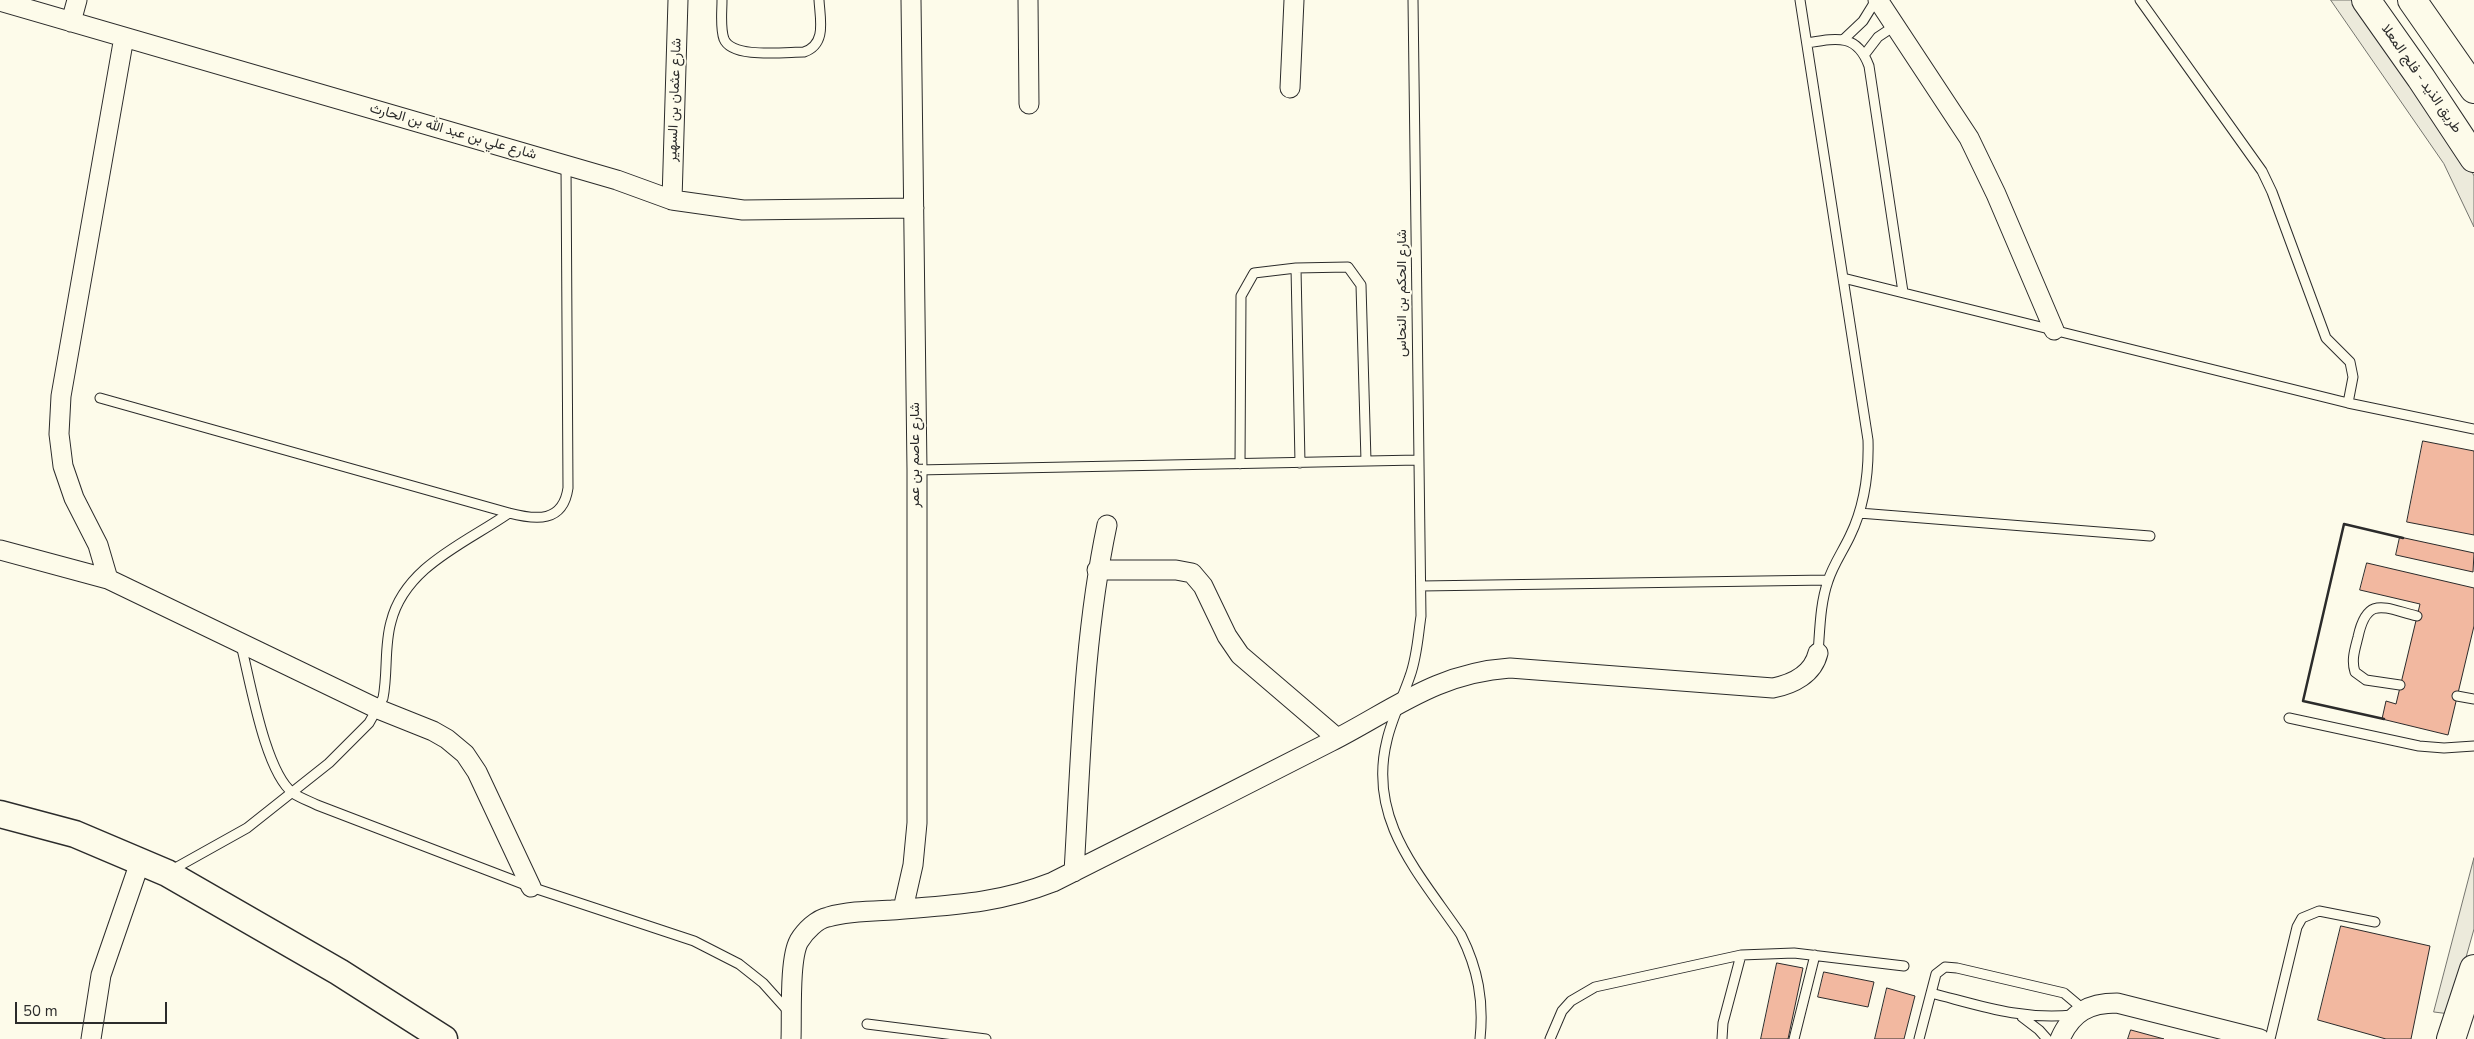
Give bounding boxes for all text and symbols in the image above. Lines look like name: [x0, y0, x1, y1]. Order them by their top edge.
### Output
street label: طريق الذيد - فلج المعلا: [2377, 21, 2465, 137]
street label: شارع عثمان بن السهير: [664, 38, 686, 162]
street label: شارع علي بن عبد الله بن الحارث: [368, 100, 538, 164]
street label: شارع الحكم بن النحاس: [1395, 229, 1411, 357]
street label: شارع عاصم بن عمر: [908, 402, 924, 508]
scale bar: [18, 992, 170, 1024]
text: 50 m: [23, 1001, 58, 1021]

